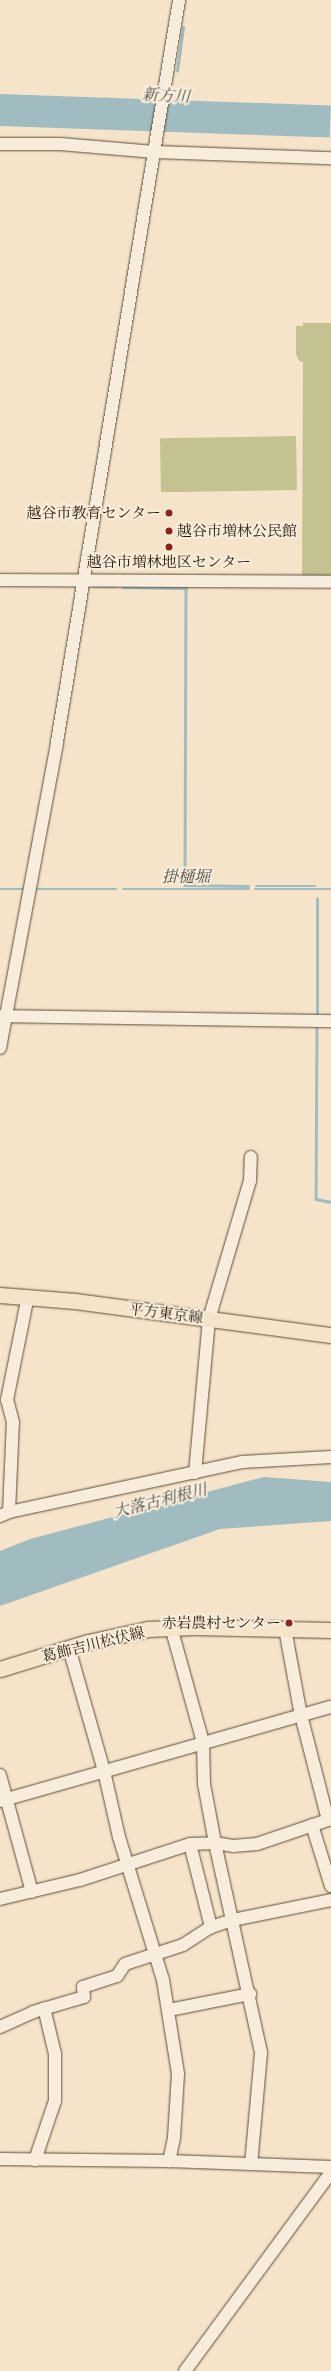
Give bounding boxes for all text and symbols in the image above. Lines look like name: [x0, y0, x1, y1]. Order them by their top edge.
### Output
water label: 新方川: [142, 85, 190, 107]
place label: 越谷市教育センター: [26, 504, 161, 522]
marker: 越谷市教育センター: [164, 508, 174, 518]
place label: 越谷市増林公民館: [177, 522, 297, 540]
marker: 越谷市増林公民館: [164, 526, 174, 536]
marker: 越谷市増林地区センター: [164, 542, 174, 552]
place label: 越谷市増林地区センター: [87, 553, 251, 571]
water label: 掛樋堀: [162, 867, 210, 887]
street label: 平方東京線: [128, 1299, 204, 1327]
water label: 大落古利根川: [111, 1480, 209, 1522]
place label: 赤岩農村センター: [161, 1614, 281, 1632]
marker: 赤岩農村センター: [284, 1618, 294, 1628]
street label: 葛飾吉川松伏線: [40, 1623, 146, 1665]

